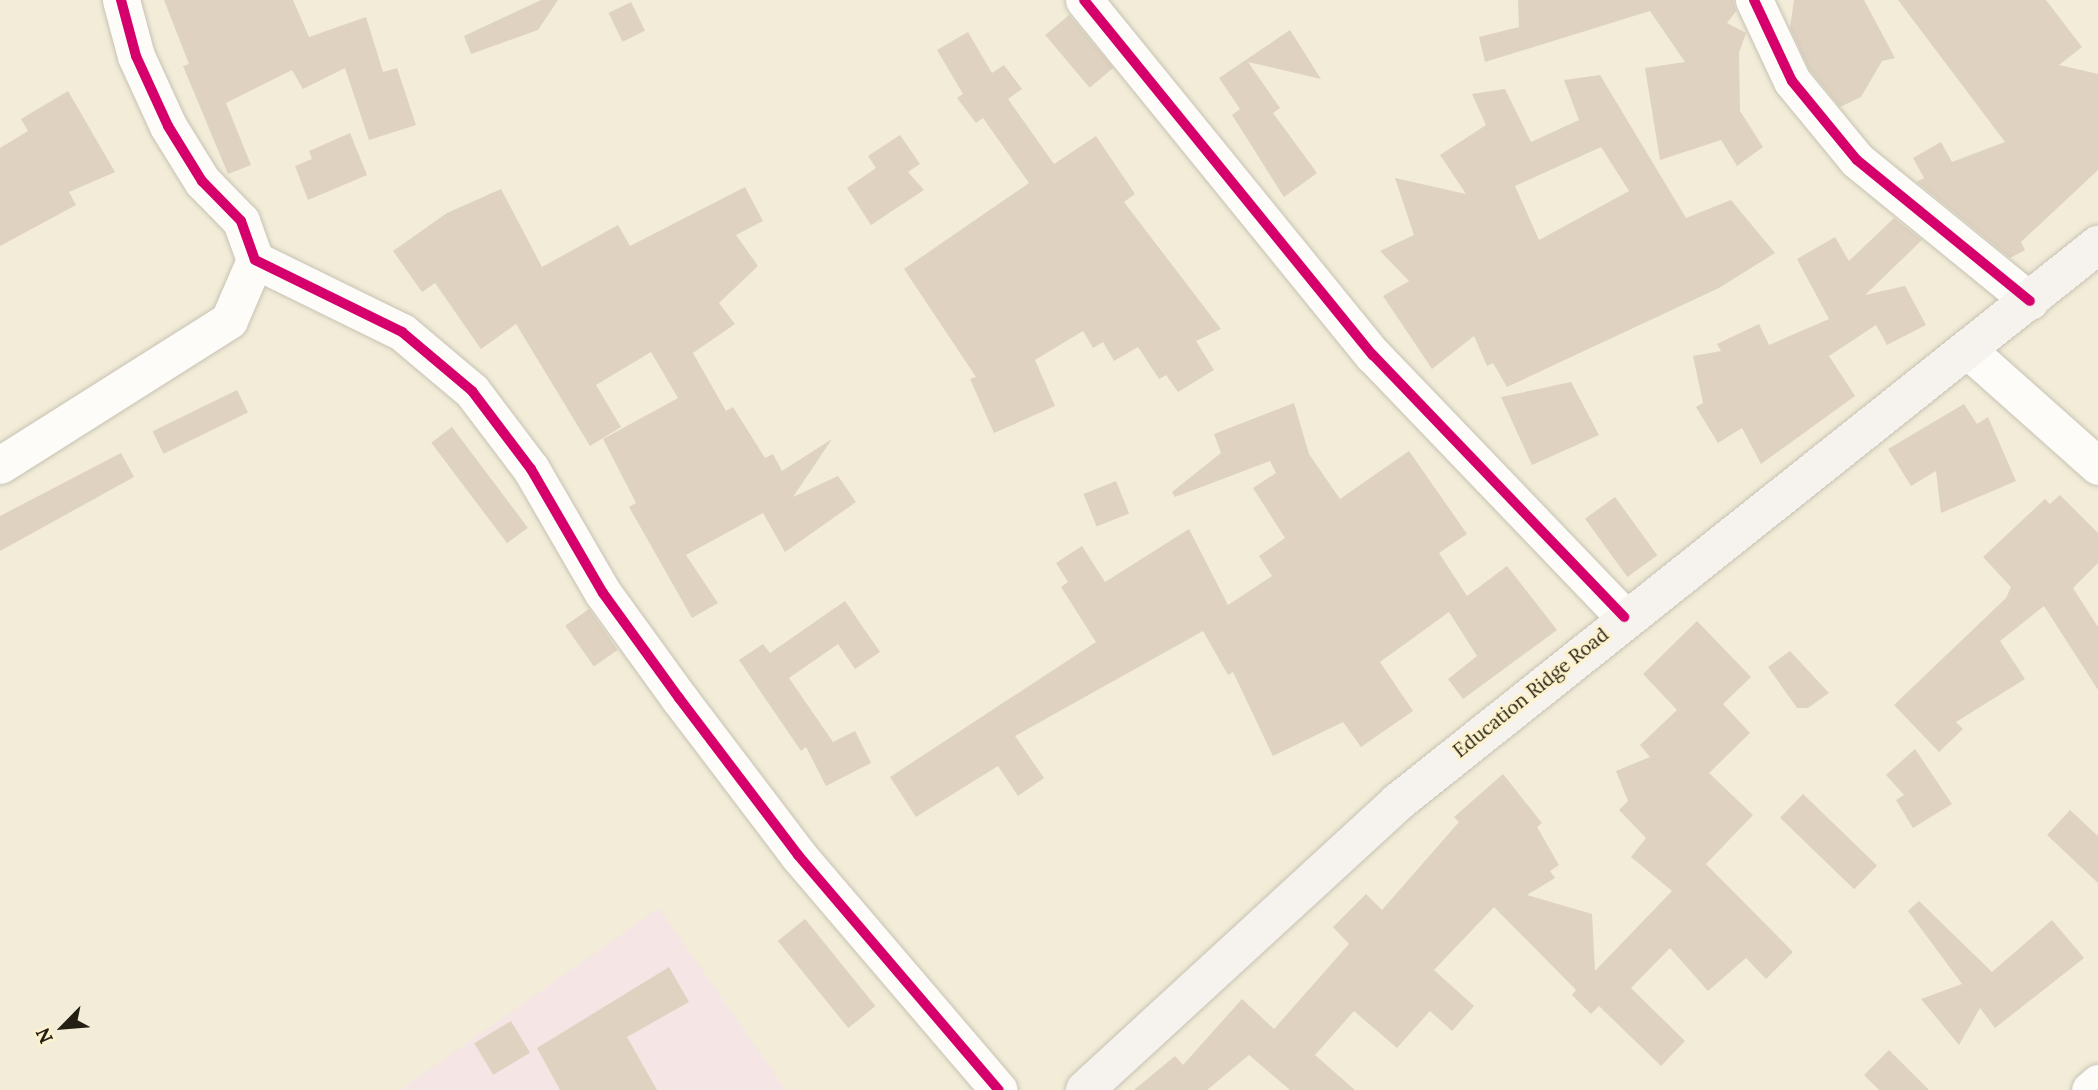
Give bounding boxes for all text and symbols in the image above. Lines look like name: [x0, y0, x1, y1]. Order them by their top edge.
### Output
street label: Education Ridge Road: [1449, 623, 1613, 763]
north arrow: [28, 992, 98, 1062]
text: N: [30, 1024, 58, 1048]

